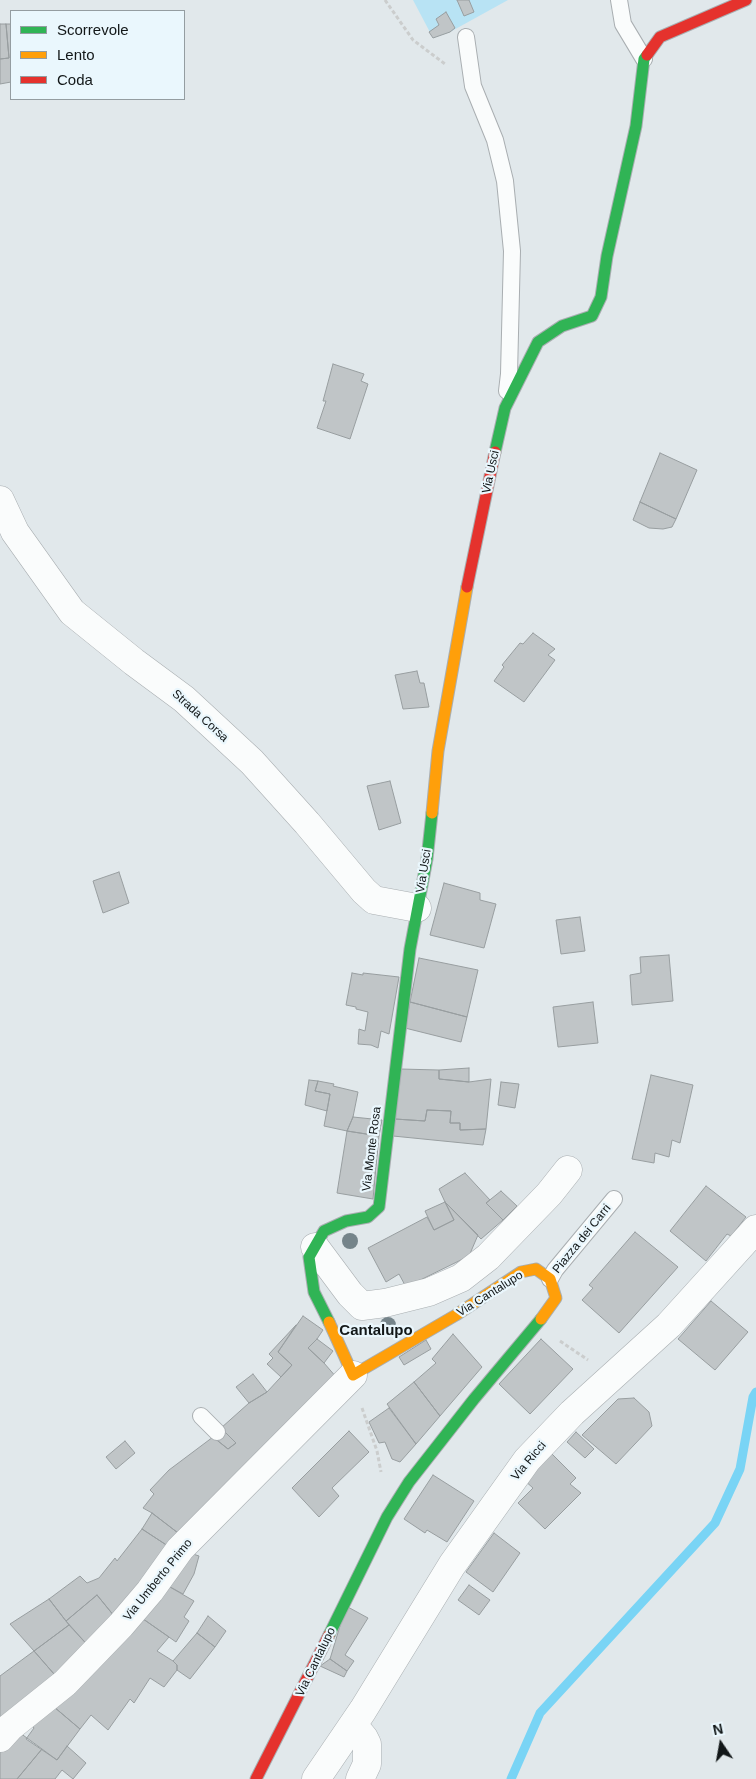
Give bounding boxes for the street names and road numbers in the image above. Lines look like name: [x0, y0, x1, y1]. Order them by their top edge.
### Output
street label: Via Usci: [479, 449, 503, 495]
street label: Strada Corsa: [169, 687, 231, 745]
street label: Via Usci: [413, 848, 435, 894]
street label: Via Monte Rosa: [360, 1106, 384, 1192]
street label: Piazza dei Carri: [550, 1202, 614, 1276]
street label: Via Cantalupo: [454, 1268, 526, 1320]
street label: Via Ricci: [509, 1439, 549, 1483]
street label: Via Umberto Primo: [121, 1536, 195, 1624]
street label: Via Cantalupo: [293, 1625, 339, 1699]

